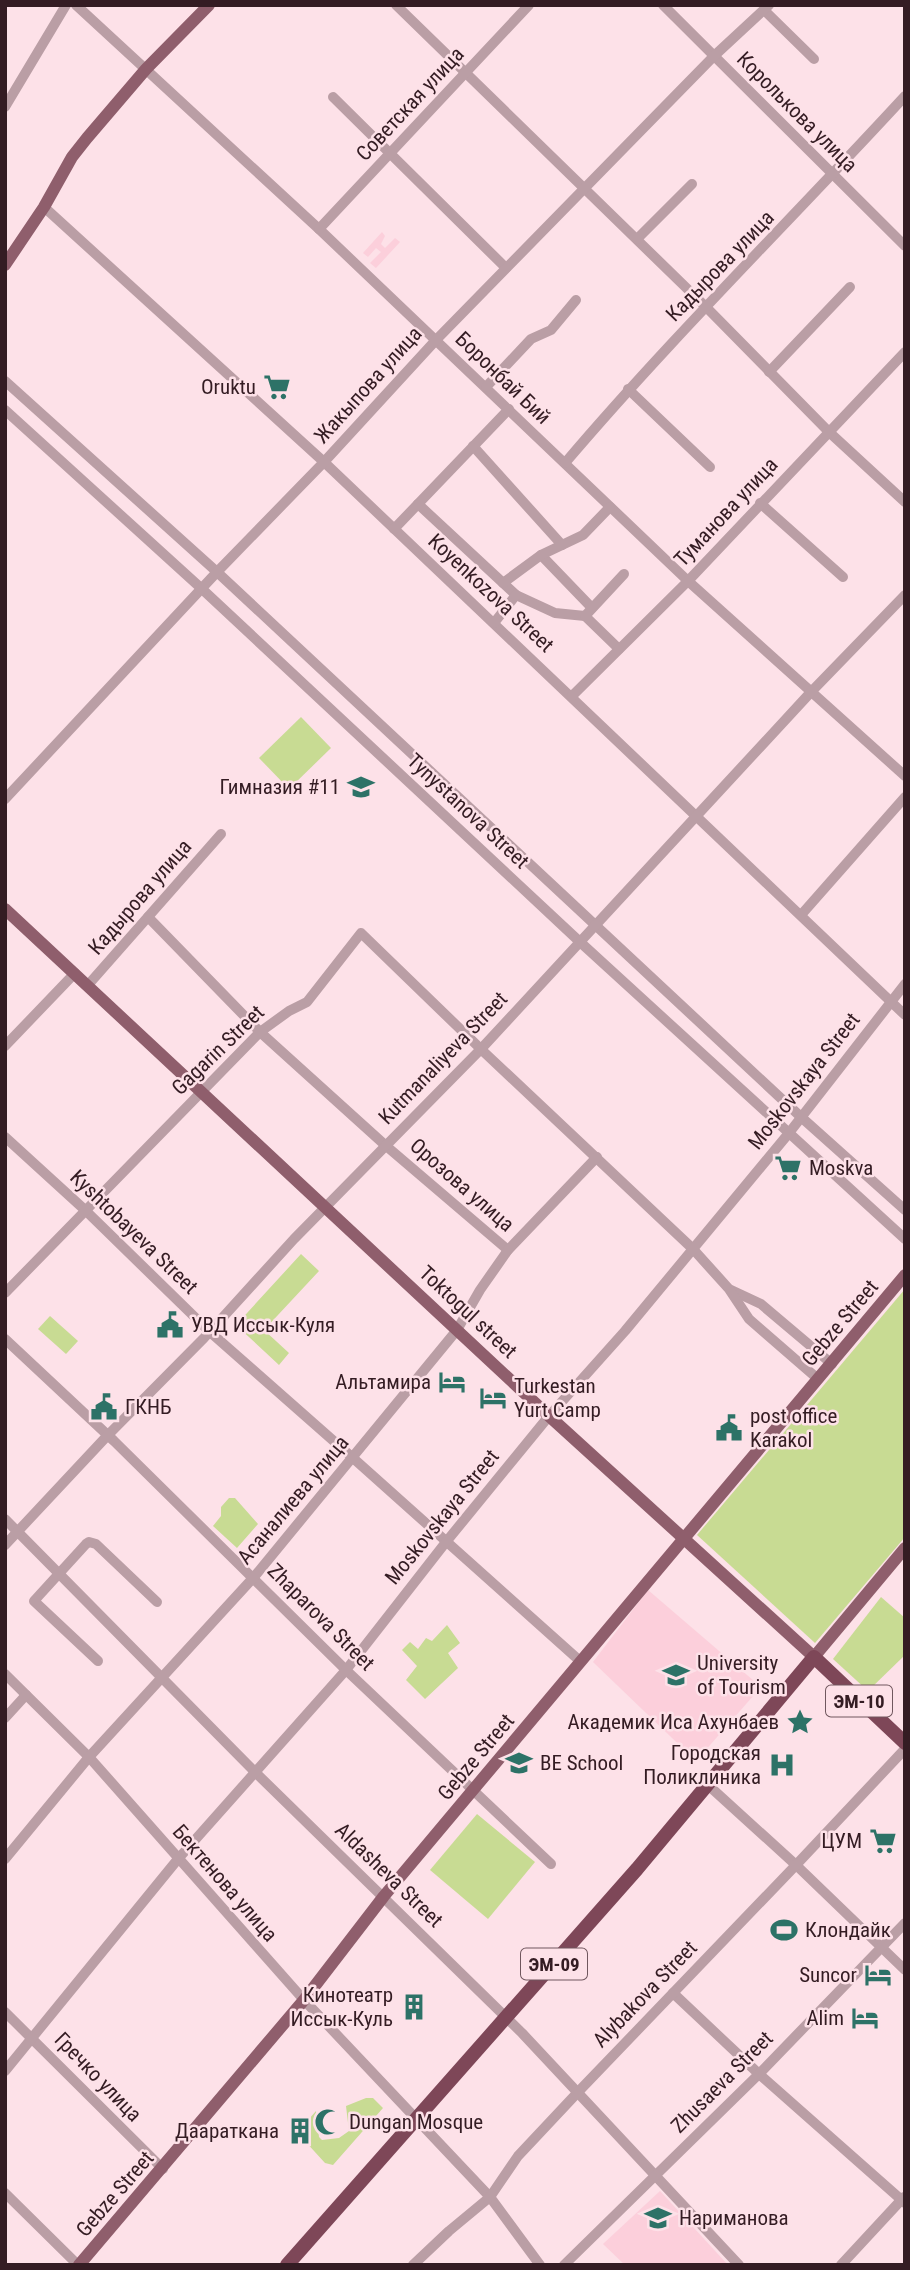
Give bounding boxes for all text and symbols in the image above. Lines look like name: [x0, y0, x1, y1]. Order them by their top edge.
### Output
street label: Советская улица: [351, 42, 469, 166]
street label: Королькова улица: [732, 47, 862, 177]
street label: Кадырова улица: [661, 206, 779, 326]
street label: Жакыпова улица: [309, 322, 427, 448]
street label: Боронбай Бий: [451, 327, 555, 429]
supermarket icon: Oruktu: [262, 372, 292, 402]
place label: Oruktu: [201, 375, 256, 399]
street label: Туманова улица: [669, 453, 783, 571]
street label: Koyenkozova Street: [423, 529, 559, 657]
street label: Tynystanova Street: [402, 749, 534, 873]
school or university icon: Гимназия #11: [346, 772, 376, 802]
place label: Гимназия #11: [220, 775, 340, 799]
street label: Кадырова улица: [84, 835, 196, 959]
street label: Kutmanaliyeva Street: [374, 987, 512, 1129]
street label: Gagarin Street: [167, 1000, 269, 1100]
street label: Moskovskaya Street: [743, 1008, 865, 1154]
street label: Орозова улица: [405, 1133, 519, 1237]
supermarket icon: Moskva: [773, 1153, 803, 1183]
place label: Moskva: [809, 1156, 873, 1180]
street label: Kyshtobayeva Street: [65, 1165, 203, 1299]
street label: Toktogul street: [414, 1261, 522, 1363]
street label: Gebze Street: [797, 1275, 883, 1371]
public building icon: УВД Иссык-Куля: [155, 1310, 185, 1340]
place label: УВД Иссык-Куля: [191, 1313, 335, 1337]
hotel icon: Альтамира: [437, 1367, 467, 1397]
place label: Альтамира: [335, 1370, 431, 1394]
place label: Turkestan Yurt Camp: [514, 1374, 601, 1422]
hotel icon: Turkestan Yurt Camp: [478, 1383, 508, 1413]
public building icon: ГКНБ: [89, 1392, 119, 1422]
place label: ГКНБ: [125, 1395, 172, 1419]
place label: post office Karakol: [750, 1404, 837, 1452]
public building icon: post office Karakol: [714, 1413, 744, 1443]
street label: Асаналиева улица: [232, 1431, 354, 1569]
street label: Moskovskaya Street: [380, 1445, 504, 1589]
street label: Zhaparova Street: [263, 1559, 379, 1675]
place label: University of Tourism: [697, 1651, 786, 1699]
school or university icon: University of Tourism: [661, 1660, 691, 1690]
road number: ЭМ-10: [826, 1686, 892, 1716]
place icon: Академик Иса Ахунбаев: [785, 1707, 815, 1737]
street label: Gebze Street: [433, 1709, 519, 1805]
place label: Академик Иса Ахунбаев: [567, 1710, 779, 1734]
place label: Городская Поликлиника: [643, 1741, 761, 1789]
school or university icon: BE School: [504, 1748, 534, 1778]
hospital icon: Городская Поликлиника: [767, 1750, 797, 1780]
place label: BE School: [540, 1751, 623, 1775]
street label: Aldasheva Street: [330, 1818, 448, 1932]
street label: Бектенова улица: [168, 1820, 282, 1946]
supermarket icon: ЦУМ: [868, 1826, 898, 1856]
place label: ЦУМ: [821, 1829, 862, 1853]
sports icon: Клондайк: [769, 1915, 799, 1945]
place label: Клондайк: [805, 1918, 891, 1942]
street label: Alybakova Street: [588, 1936, 702, 2052]
road number: ЭМ-09: [521, 1948, 587, 1980]
hotel icon: Suncor: [863, 1960, 893, 1990]
place label: Suncor: [799, 1963, 857, 1987]
place label: Кинотеатр Иссык-Куль: [291, 1983, 393, 2031]
building icon: Кинотеатр Иссык-Куль: [399, 1992, 429, 2022]
hotel icon: Alim: [850, 2003, 880, 2033]
place label: Alim: [806, 2006, 844, 2030]
street label: Zhusaeva Street: [666, 2026, 778, 2138]
street label: Гречко улица: [50, 2027, 146, 2127]
mosque icon: Dungan Mosque: [313, 2107, 343, 2137]
place label: Dungan Mosque: [349, 2110, 483, 2134]
building icon: Даараткана: [285, 2116, 315, 2146]
place label: Даараткана: [175, 2119, 279, 2143]
street label: Gebze Street: [71, 2146, 159, 2242]
school or university icon: Нариманова: [643, 2203, 673, 2233]
place label: Нариманова: [679, 2206, 789, 2230]

